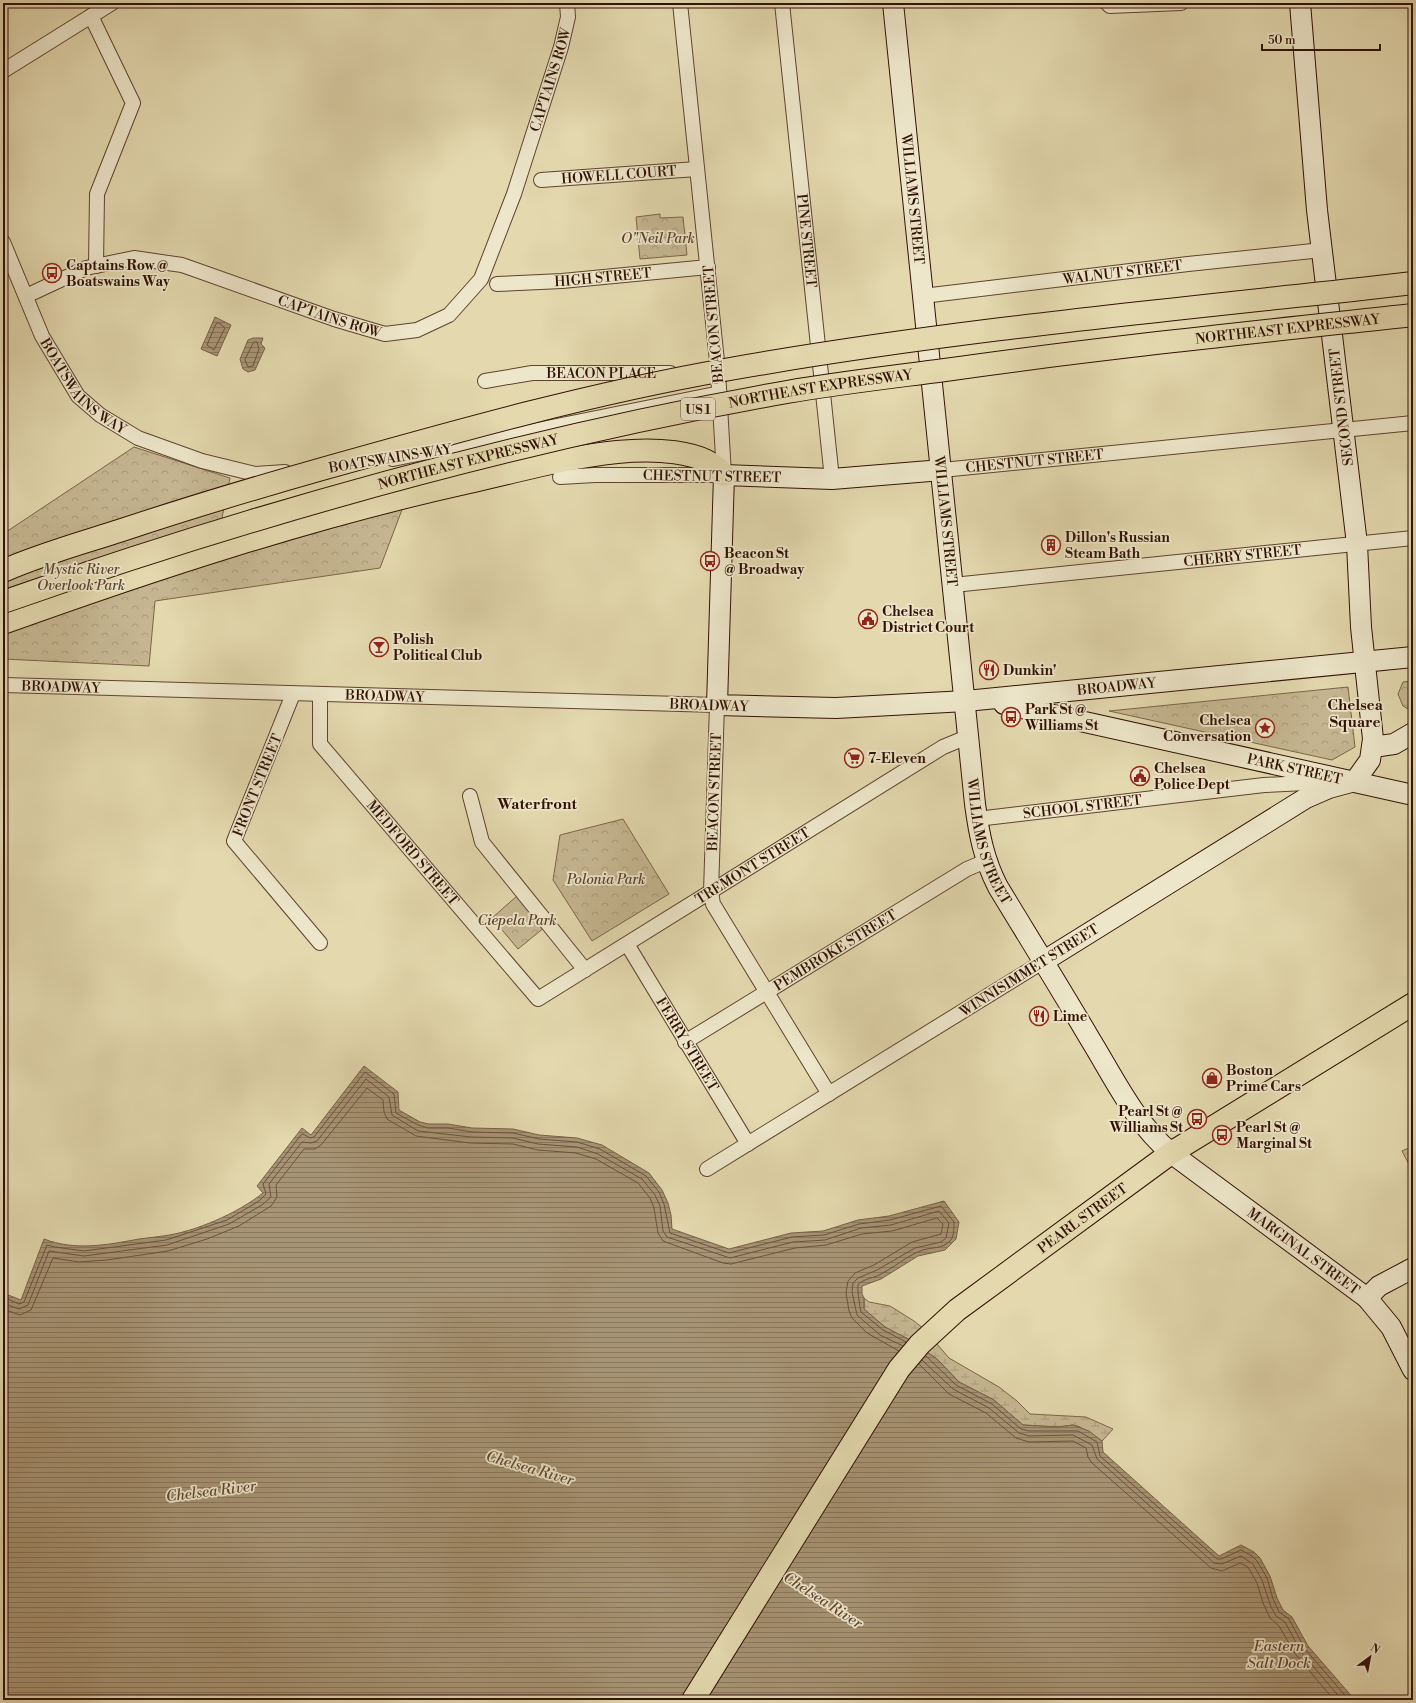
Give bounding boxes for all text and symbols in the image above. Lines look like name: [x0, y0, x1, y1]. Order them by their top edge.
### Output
street label: CAPTAINS ROW: [526, 25, 575, 134]
scale bar: [1262, 26, 1380, 52]
text: 50 m: [1268, 33, 1296, 48]
street label: WILLIAMS STREET: [896, 132, 928, 265]
street label: HOWELL COURT: [561, 162, 677, 189]
street label: PINE STREET: [792, 193, 820, 289]
park label: O"Neil Park: [621, 230, 695, 248]
place label: Captains Row @ Boatswains Way: [66, 257, 171, 291]
street label: WALNUT STREET: [1061, 257, 1184, 289]
bus stop icon: Captains Row @ Boatswains Way: [41, 262, 63, 284]
street label: HIGH STREET: [554, 264, 652, 291]
street label: BEACON STREET: [700, 264, 728, 385]
street label: CAPTAINS ROW: [275, 292, 384, 343]
street label: NORTHEAST EXPRESSWAY: [1194, 311, 1382, 349]
street label: BOATSWAINS WAY: [35, 335, 130, 439]
street label: SECOND STREET: [1326, 347, 1358, 467]
street label: BEACON PLACE: [546, 365, 656, 383]
street label: NORTHEAST EXPRESSWAY: [727, 366, 914, 413]
road number: US 1: [681, 398, 715, 420]
street label: NORTHEAST EXPRESSWAY: [376, 431, 561, 494]
street label: BOATSWAINS WAY: [326, 440, 454, 478]
street label: CHESTNUT STREET: [965, 446, 1105, 478]
street label: WILLIAMS STREET: [929, 454, 961, 588]
street label: CHESTNUT STREET: [643, 467, 781, 487]
place label: Dillon's Russian Steam Bath: [1065, 529, 1170, 563]
building icon: Dillon's Russian Steam Bath: [1040, 534, 1062, 556]
street label: CHERRY STREET: [1183, 541, 1303, 571]
place label: Beacon St @ Broadway: [724, 545, 805, 579]
bus stop icon: Beacon St @ Broadway: [699, 550, 721, 572]
park label: Mystic River Overlook Park: [37, 561, 125, 595]
place label: Chelsea District Court: [882, 603, 975, 637]
public building icon: Chelsea District Court: [857, 608, 879, 630]
place label: Polish Political Club: [393, 631, 483, 665]
bar icon: Polish Political Club: [368, 636, 390, 658]
restaurant icon: Dunkin': [978, 659, 1000, 681]
place label: Dunkin': [1003, 662, 1056, 680]
street label: BROADWAY: [1075, 674, 1158, 700]
street label: BROADWAY: [20, 677, 102, 698]
street label: BROADWAY: [344, 687, 426, 707]
street label: BROADWAY: [668, 696, 750, 716]
district label: Chelsea Square: [1327, 696, 1384, 732]
place label: Park St @ Williams St: [1024, 701, 1099, 735]
bus stop icon: Park St @ Williams St: [1000, 706, 1022, 728]
place label: Chelsea Conversation: [1163, 712, 1251, 746]
place icon: Chelsea Conversation: [1254, 717, 1276, 739]
street label: FRONT STREET: [229, 731, 287, 839]
street label: BEACON STREET: [704, 732, 726, 853]
supermarket icon: 7-Eleven: [843, 747, 865, 769]
place label: 7-Eleven: [868, 750, 926, 768]
street label: PARK STREET: [1245, 750, 1344, 789]
place label: Chelsea Police Dept: [1154, 760, 1231, 794]
public building icon: Chelsea Police Dept: [1129, 765, 1151, 787]
street label: WILLIAMS STREET: [962, 776, 1015, 909]
street label: SCHOOL STREET: [1022, 792, 1143, 823]
district label: Waterfront: [496, 795, 577, 814]
street label: MEDFORD STREET: [362, 797, 462, 910]
street label: TREMONT STREET: [692, 824, 814, 909]
park label: Polonia Park: [566, 871, 645, 889]
street label: PEMBROKE STREET: [771, 906, 901, 995]
park label: Ciepela Park: [477, 912, 557, 930]
street label: WINNISIMMET STREET: [956, 921, 1103, 1022]
street label: FERRY STREET: [651, 994, 722, 1095]
restaurant icon: Lime: [1028, 1005, 1050, 1027]
place label: Lime: [1053, 1008, 1088, 1026]
place label: Boston Prime Cars: [1226, 1062, 1301, 1096]
shop icon: Boston Prime Cars: [1201, 1067, 1223, 1089]
place label: Pearl St @ Williams St: [1109, 1103, 1184, 1137]
bus stop icon: Pearl St @ Williams St: [1186, 1108, 1208, 1130]
place label: Pearl St @ Marginal St: [1236, 1119, 1313, 1153]
bus stop icon: Pearl St @ Marginal St: [1211, 1124, 1233, 1146]
street label: PEARL STREET: [1034, 1180, 1131, 1258]
street label: MARGINAL STREET: [1243, 1204, 1363, 1300]
water label: Chelsea River: [484, 1447, 577, 1490]
water label: Chelsea River: [165, 1476, 258, 1506]
water label: Chelsea River: [780, 1568, 866, 1633]
water label: Eastern Salt Dock: [1247, 1637, 1311, 1673]
north arrow: [1350, 1637, 1390, 1677]
text: N: [1367, 1641, 1382, 1658]

